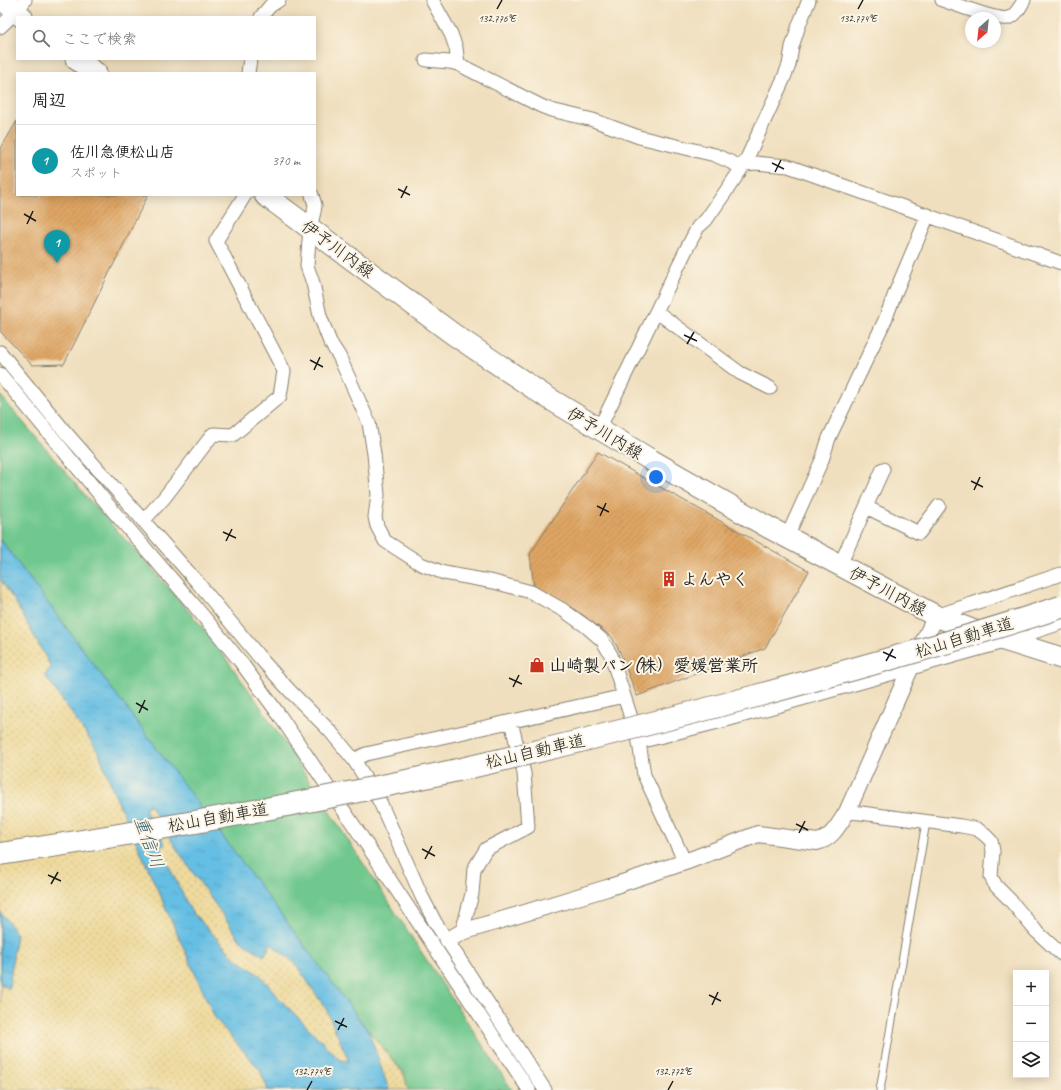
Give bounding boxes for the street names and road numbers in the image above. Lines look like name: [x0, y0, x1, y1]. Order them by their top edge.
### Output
street label: 伊予川内線: [297, 216, 378, 283]
street label: 伊予川内線: [563, 403, 647, 464]
street label: 伊予川内線: [845, 562, 930, 621]
street label: 松山自動車道: [912, 613, 1016, 662]
street label: 松山自動車道: [483, 730, 587, 773]
street label: 松山自動車道: [166, 798, 270, 837]

